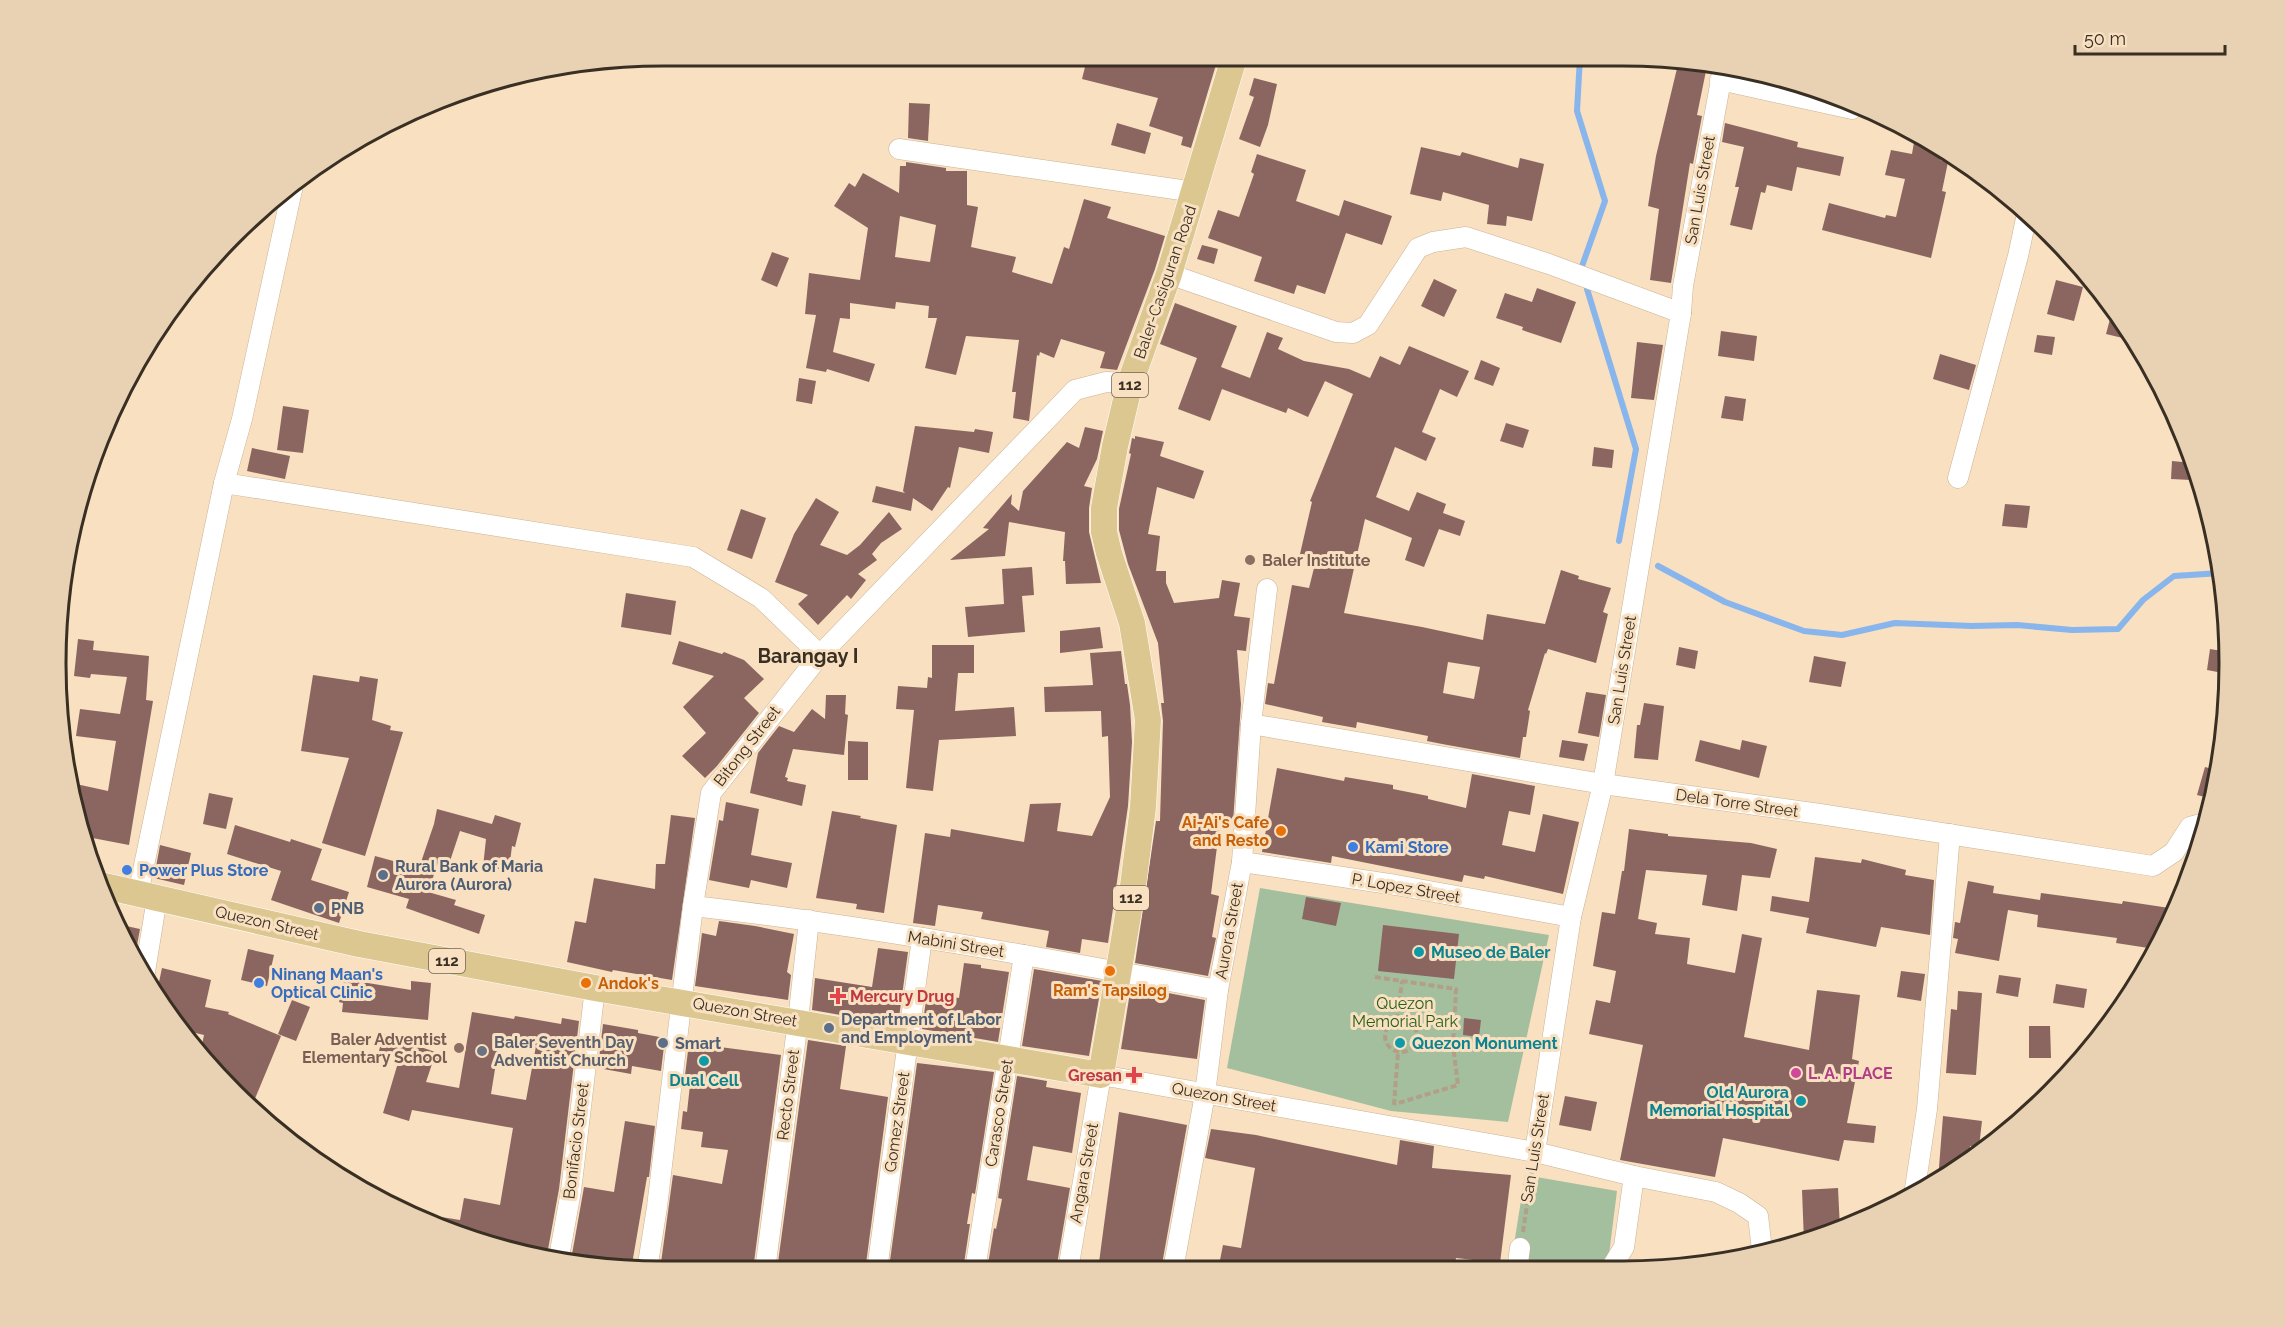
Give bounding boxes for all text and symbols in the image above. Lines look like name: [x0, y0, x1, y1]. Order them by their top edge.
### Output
scale bar: [2075, 18, 2225, 56]
text: 50 m: [2084, 28, 2126, 49]
street label: San Luis Street: [1681, 133, 1719, 246]
street label: Baler-Casiguran Road: [1130, 203, 1200, 361]
road number: 112: [1112, 373, 1148, 397]
place label: Baler Institute: [1262, 551, 1371, 570]
marker: Baler Institute: [1243, 553, 1257, 567]
street label: San Luis Street: [1604, 613, 1640, 726]
district label: Barangay I: [757, 644, 859, 668]
street label: Bitong Street: [710, 702, 785, 790]
street label: Dela Torre Street: [1674, 785, 1800, 821]
place label: Ai-Ai's Cafe and Resto: [1182, 813, 1269, 850]
marker: Ai-Ai's Cafe and Resto: [1274, 824, 1288, 838]
place label: Kami Store: [1365, 838, 1449, 857]
marker: Kami Store: [1346, 840, 1360, 854]
place label: Rural Bank of Maria Aurora (Aurora): [395, 857, 543, 894]
place label: Power Plus Store: [139, 861, 269, 880]
marker: Power Plus Store: [120, 863, 134, 877]
marker: Rural Bank of Maria Aurora (Aurora): [376, 868, 390, 882]
street label: P. Lopez Street: [1350, 869, 1462, 907]
street label: Aurora Street: [1211, 881, 1247, 981]
road number: 112: [1113, 886, 1149, 910]
place label: PNB: [331, 899, 364, 918]
marker: PNB: [312, 901, 326, 915]
street label: Quezon Street: [213, 902, 321, 944]
street label: Mabini Street: [906, 927, 1006, 961]
place label: Museo de Baler: [1431, 943, 1550, 962]
marker: Museo de Baler: [1412, 945, 1426, 959]
road number: 112: [429, 949, 465, 973]
marker: Ram's Tapsilog: [1103, 964, 1117, 978]
place label: Ninang Maan's Optical Clinic: [271, 965, 383, 1002]
place label: Andok's: [598, 974, 659, 993]
marker: Ninang Maan's Optical Clinic: [252, 976, 266, 990]
marker: Andok's: [579, 976, 593, 990]
place label: Ram's Tapsilog: [1053, 981, 1167, 1000]
place label: Mercury Drug: [850, 987, 954, 1006]
marker: Mercury Drug: [831, 989, 845, 1003]
street label: Quezon Street: [691, 993, 799, 1031]
park label: Quezon Memorial Park: [1352, 994, 1458, 1031]
place label: Department of Labor and Employment: [841, 1010, 1001, 1047]
marker: Department of Labor and Employment: [822, 1021, 836, 1035]
place label: Baler Adventist Elementary School: [302, 1030, 448, 1067]
place label: Baler Seventh Day Adventist Church: [494, 1033, 634, 1070]
place label: Smart: [675, 1034, 721, 1053]
place label: Quezon Monument: [1412, 1034, 1558, 1053]
marker: Smart: [656, 1036, 670, 1050]
marker: Quezon Monument: [1393, 1036, 1407, 1050]
marker: Baler Adventist Elementary School: [452, 1041, 466, 1055]
marker: Baler Seventh Day Adventist Church: [475, 1044, 489, 1058]
street label: Recto Street: [773, 1048, 803, 1142]
marker: Dual Cell: [697, 1054, 711, 1068]
street label: Carasco Street: [981, 1057, 1017, 1168]
place label: L. A. PLACE: [1808, 1064, 1893, 1083]
place label: Gresan: [1068, 1066, 1122, 1085]
marker: L. A. PLACE: [1789, 1066, 1803, 1080]
marker: Gresan: [1127, 1068, 1141, 1082]
street label: Gomez Street: [881, 1070, 914, 1173]
place label: Dual Cell: [669, 1071, 740, 1090]
street label: Quezon Street: [1170, 1078, 1278, 1116]
street label: Bonifacio Street: [559, 1081, 593, 1200]
place label: Old Aurora Memorial Hospital: [1649, 1083, 1790, 1120]
street label: San Luis Street: [1517, 1091, 1553, 1204]
marker: Old Aurora Memorial Hospital: [1794, 1094, 1808, 1108]
street label: Angara Street: [1066, 1121, 1102, 1225]

